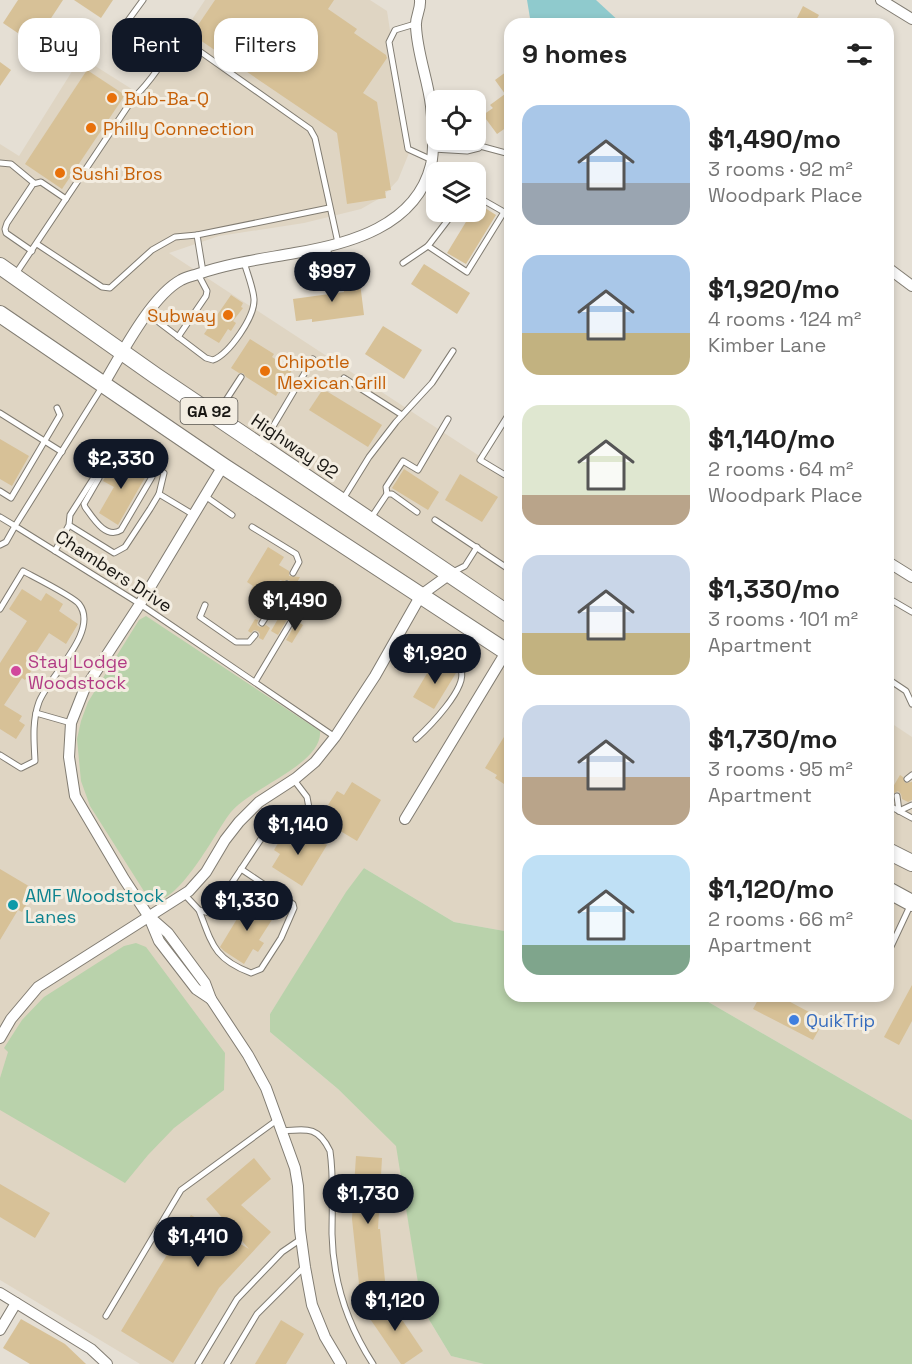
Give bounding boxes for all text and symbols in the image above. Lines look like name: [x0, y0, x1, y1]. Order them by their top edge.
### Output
chip: Buy: [18, 18, 100, 72]
chip: Rent: [112, 18, 202, 72]
chip: Filters: [214, 18, 318, 72]
text: 9 homes: [522, 37, 627, 71]
icon: filters: [843, 38, 876, 71]
place label: Bub-Ba-Q: [124, 87, 209, 110]
map controls: [426, 90, 486, 222]
button: locate: [426, 90, 486, 150]
marker: Bub-Ba-Q: [105, 91, 119, 105]
place label: Philly Connection: [103, 117, 254, 140]
marker: Philly Connection: [84, 121, 98, 135]
text: $1,490/mo: [708, 122, 841, 156]
icon: home: [570, 129, 642, 201]
text: 3 rooms · 92 m²: [708, 156, 853, 182]
place label: Sushi Bros: [72, 162, 163, 185]
button: layers: [426, 162, 486, 222]
marker: Sushi Bros: [53, 166, 67, 180]
text: Woodpark Place: [708, 182, 863, 208]
pin: $997: [296, 252, 368, 303]
text: $997: [308, 258, 356, 284]
text: $1,920/mo: [708, 272, 840, 306]
icon: home: [570, 279, 642, 351]
place label: Subway: [147, 304, 216, 327]
text: 4 rooms · 124 m²: [708, 306, 861, 332]
marker: Subway: [221, 308, 235, 322]
text: Kimber Lane: [708, 332, 826, 358]
place label: Chipotle Mexican Grill: [277, 350, 386, 394]
marker: Chipotle Mexican Grill: [258, 364, 272, 378]
road number: GA 92: [180, 398, 238, 424]
street label: Highway 92: [247, 408, 343, 484]
text: $1,140/mo: [708, 422, 835, 456]
icon: home: [570, 429, 642, 501]
pin: $2,330: [72, 439, 170, 490]
text: $2,330: [87, 445, 155, 471]
text: 2 rooms · 64 m²: [708, 456, 853, 482]
text: Woodpark Place: [708, 482, 863, 508]
street label: Chambers Drive: [51, 525, 177, 617]
text: $1,330/mo: [708, 572, 840, 606]
icon: home: [570, 579, 642, 651]
pin: $1,490: [246, 581, 344, 632]
text: $1,490: [262, 587, 328, 613]
text: 3 rooms · 101 m²: [708, 606, 858, 632]
text: Apartment: [708, 632, 812, 658]
pin: $1,920: [386, 634, 484, 685]
text: $1,920: [403, 640, 467, 666]
place label: Stay Lodge Woodstock: [28, 650, 128, 694]
marker: Stay Lodge Woodstock: [9, 664, 23, 678]
text: $1,730/mo: [708, 722, 838, 756]
icon: home: [570, 729, 642, 801]
text: 3 rooms · 95 m²: [708, 756, 853, 782]
text: Apartment: [708, 782, 812, 808]
pin: $1,140: [249, 805, 347, 856]
text: $1,140: [268, 811, 328, 837]
text: $1,120/mo: [708, 872, 834, 906]
icon: home: [570, 879, 642, 951]
pin: $1,330: [198, 881, 296, 932]
place label: AMF Woodstock Lanes: [25, 884, 165, 928]
text: $1,330: [215, 887, 279, 913]
marker: AMF Woodstock Lanes: [6, 898, 20, 912]
text: 2 rooms · 66 m²: [708, 906, 853, 932]
text: Apartment: [708, 932, 812, 958]
place label: QuikTrip: [806, 1009, 875, 1032]
marker: QuikTrip: [787, 1013, 801, 1027]
pin: $1,730: [319, 1174, 417, 1225]
text: $1,730: [337, 1180, 399, 1206]
pin: $1,410: [149, 1217, 247, 1268]
text: $1,410: [168, 1223, 229, 1249]
pin: $1,120: [346, 1281, 444, 1332]
text: $1,120: [365, 1287, 425, 1313]

